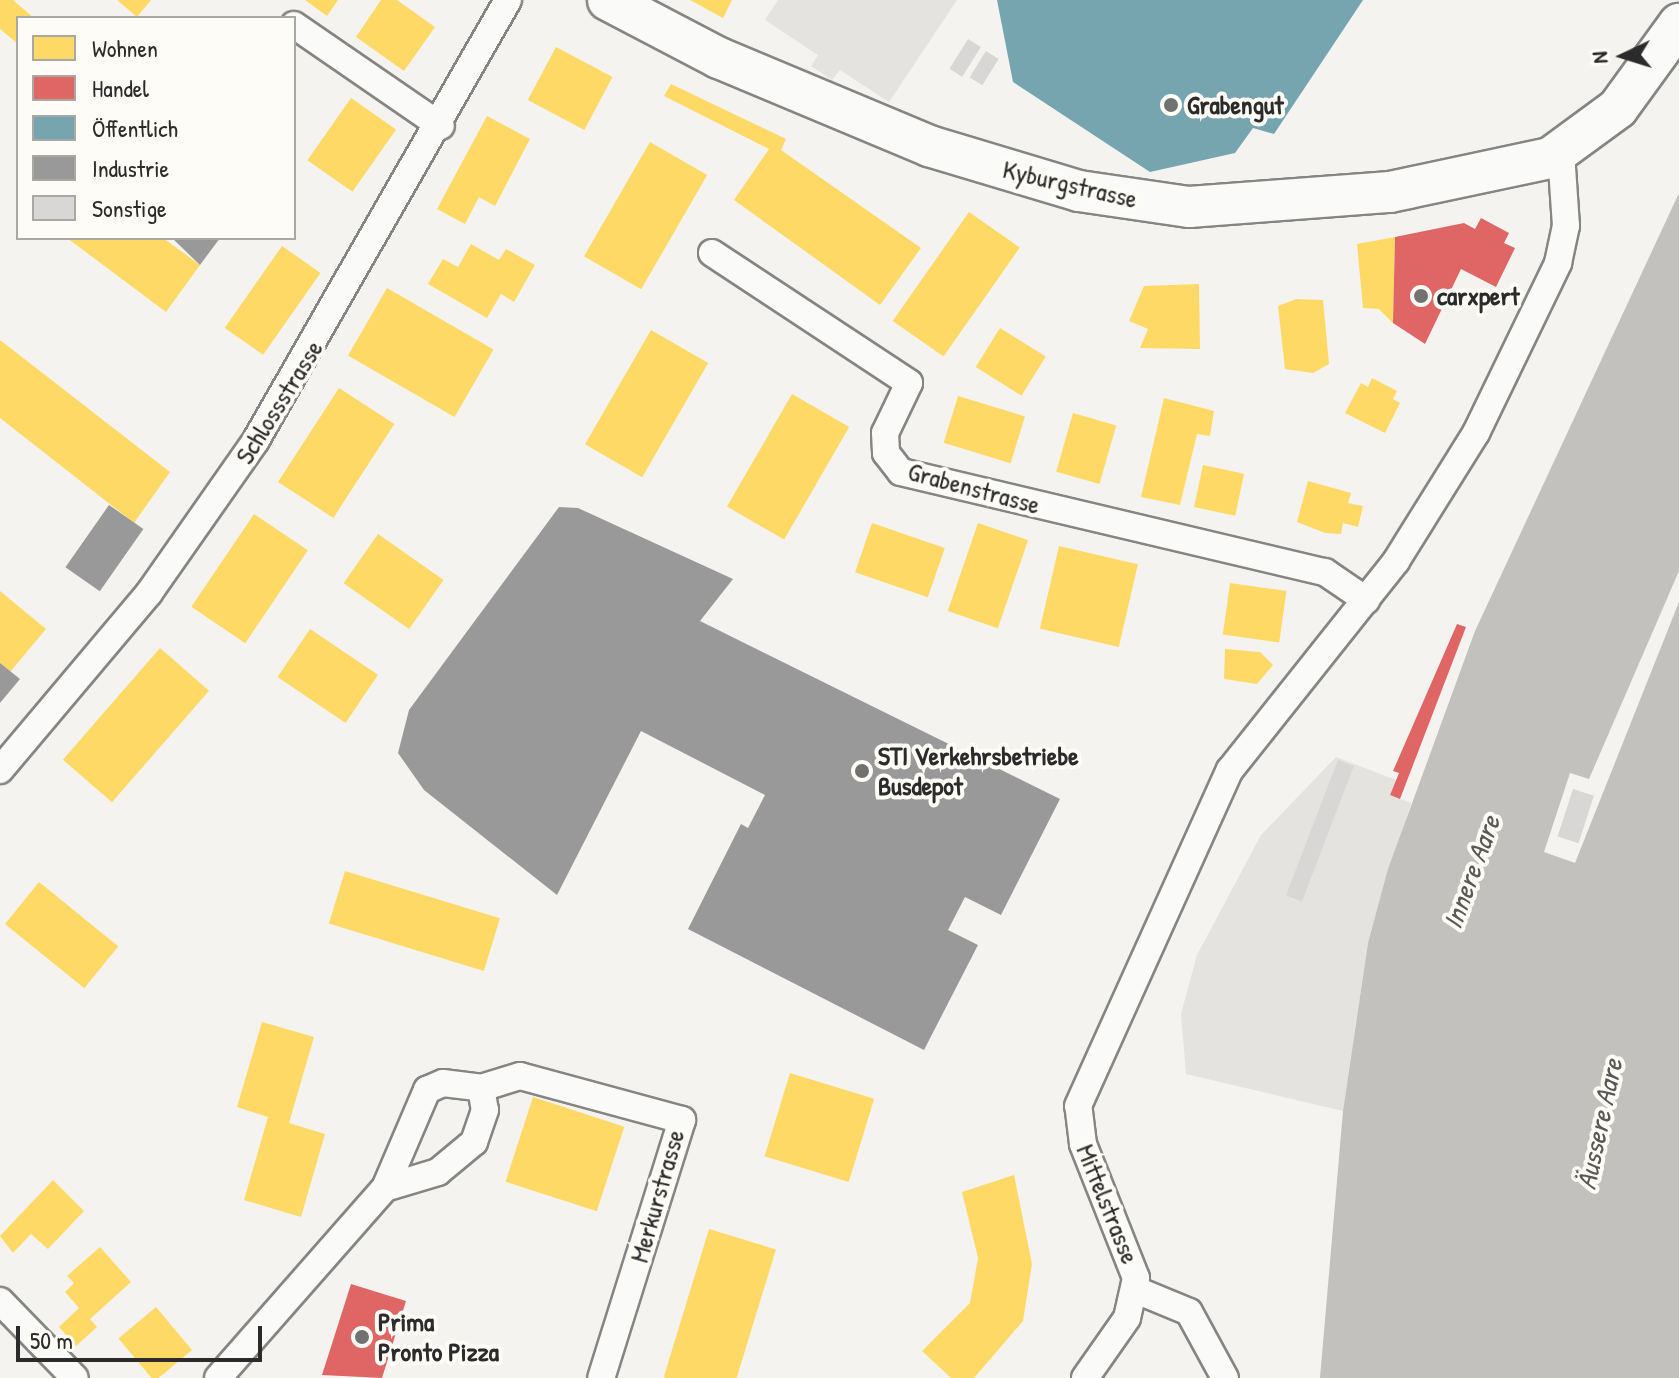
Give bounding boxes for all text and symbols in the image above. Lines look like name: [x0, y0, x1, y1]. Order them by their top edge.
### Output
legend: [16, 16, 296, 240]
north arrow: [1583, 16, 1663, 96]
text: Wohnen: [92, 32, 158, 64]
text: N: [1584, 51, 1614, 65]
text: Handel: [92, 72, 149, 104]
place label: Grabengut: [1187, 89, 1283, 121]
marker: Grabengut: [1162, 96, 1180, 114]
text: Öffentlich: [92, 112, 178, 144]
text: Industrie: [92, 152, 169, 184]
street label: Kyburgstrasse: [1000, 153, 1140, 215]
text: Sonstige: [92, 192, 167, 224]
place label: carxpert: [1437, 280, 1519, 312]
marker: carxpert: [1412, 287, 1430, 305]
street label: Schlossstrasse: [229, 334, 329, 470]
street label: Grabenstrasse: [905, 455, 1043, 521]
place label: STI Verkehrsbetriebe Busdepot: [878, 740, 1078, 802]
marker: STI Verkehrsbetriebe Busdepot: [853, 762, 871, 780]
water label: Innere Aare: [1435, 811, 1507, 933]
water label: Äussere Aare: [1569, 1056, 1629, 1192]
street label: Merkurstrasse: [623, 1126, 691, 1266]
street label: Mittelstrasse: [1070, 1140, 1146, 1268]
place label: Prima Pronto Pizza: [378, 1306, 499, 1368]
scale bar: [20, 1310, 266, 1360]
text: 50 m: [30, 1324, 73, 1356]
marker: Prima Pronto Pizza: [353, 1328, 371, 1346]

